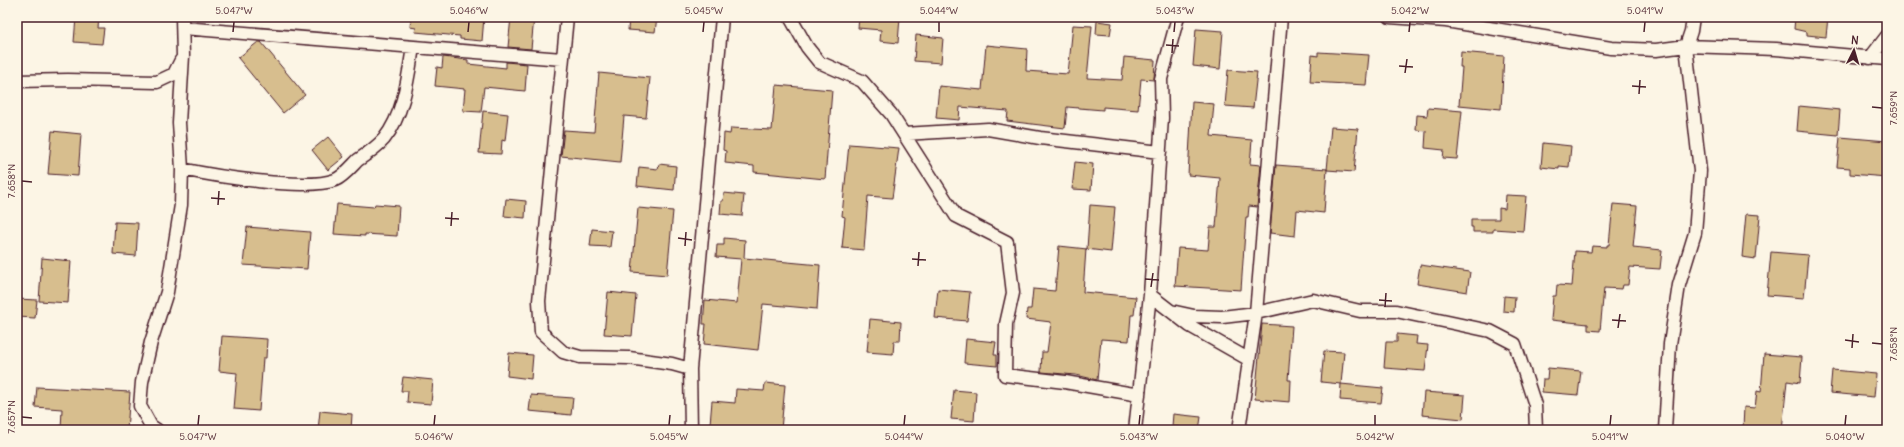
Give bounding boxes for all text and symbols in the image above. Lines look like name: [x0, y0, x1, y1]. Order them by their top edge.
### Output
text: 5.047°W: [215, 4, 253, 17]
text: 5.046°W: [450, 4, 488, 17]
text: 5.045°W: [685, 4, 723, 17]
text: 5.044°W: [920, 4, 958, 17]
text: 5.043°W: [1156, 4, 1194, 17]
text: 5.042°W: [1391, 4, 1429, 17]
text: 5.041°W: [1627, 4, 1663, 17]
north arrow: [1834, 30, 1874, 70]
text: N: [1850, 33, 1859, 47]
text: 7.659°N: [1887, 91, 1900, 125]
text: 7.658°N: [5, 164, 18, 198]
text: 7.658°N: [1887, 327, 1900, 361]
text: 7.657°N: [5, 400, 18, 434]
text: 5.047°W: [179, 430, 217, 443]
text: 5.046°W: [415, 430, 453, 443]
text: 5.045°W: [650, 430, 688, 443]
text: 5.044°W: [885, 430, 923, 443]
text: 5.043°W: [1120, 430, 1158, 443]
text: 5.042°W: [1356, 430, 1394, 443]
text: 5.041°W: [1592, 430, 1628, 443]
text: 5.040°W: [1825, 430, 1865, 443]

